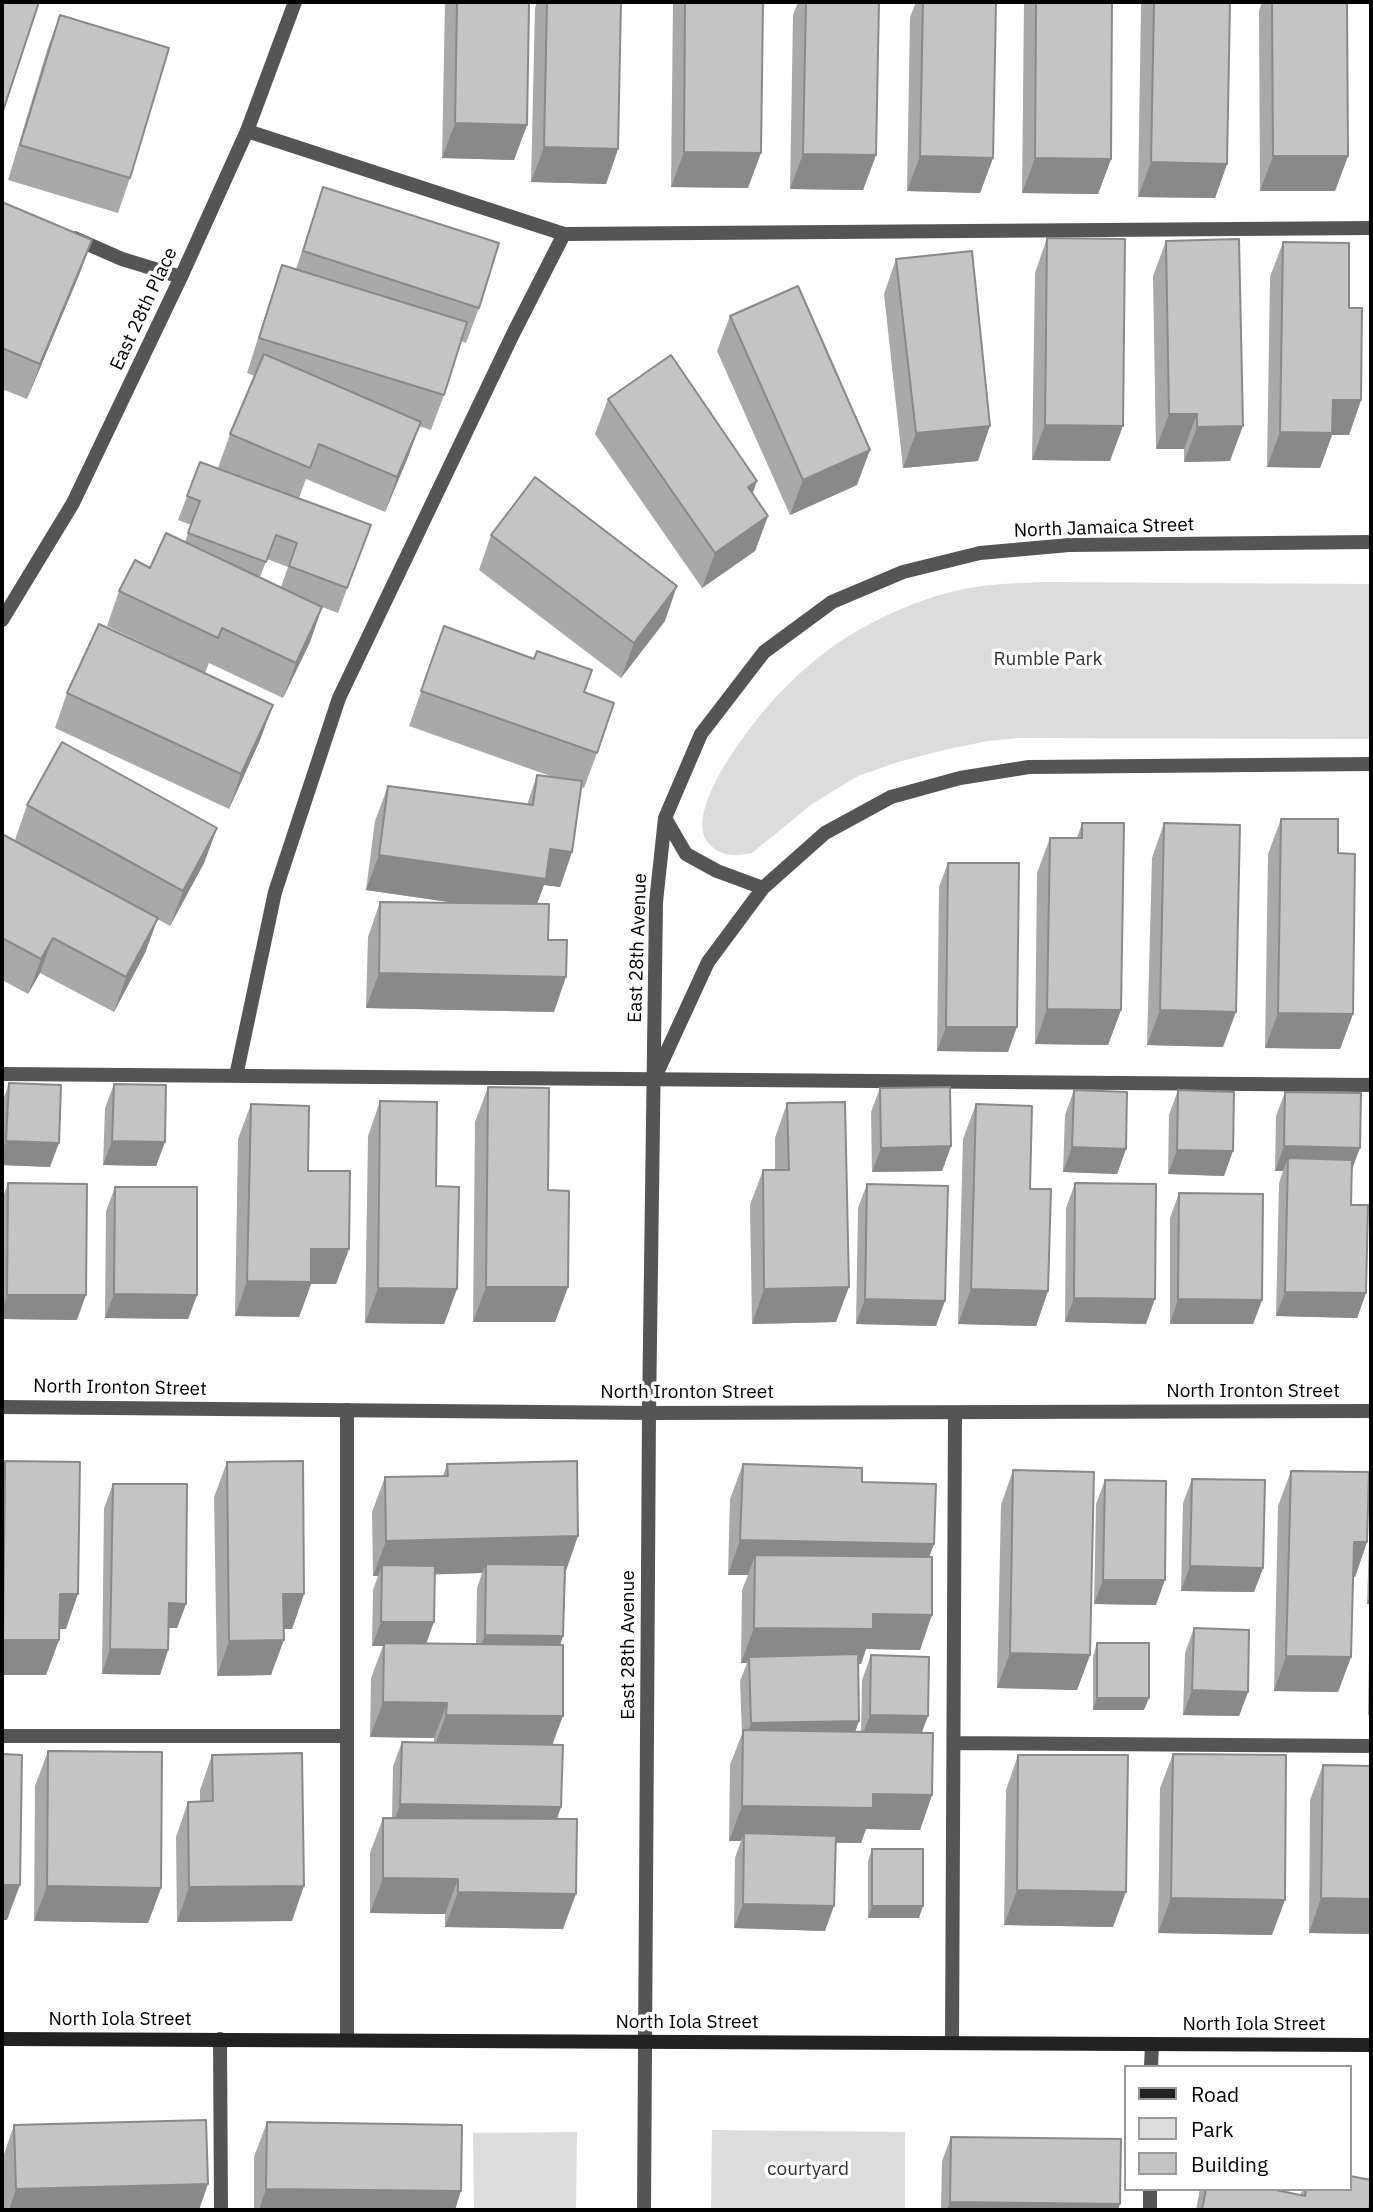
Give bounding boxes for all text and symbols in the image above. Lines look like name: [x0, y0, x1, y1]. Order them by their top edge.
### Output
street label: East 28th Place: [106, 244, 182, 374]
street label: North Jamaica Street: [1013, 513, 1195, 543]
park label: Rumble Park: [993, 649, 1103, 671]
street label: East 28th Avenue: [624, 873, 652, 1023]
street label: North Ironton Street: [33, 1375, 207, 1401]
street label: North Ironton Street: [1166, 1381, 1340, 1403]
street label: North Ironton Street: [600, 1382, 774, 1404]
street label: East 28th Avenue: [618, 1570, 640, 1720]
street label: North Iola Street: [48, 2009, 192, 2031]
street label: North Iola Street: [615, 2012, 759, 2034]
street label: North Iola Street: [1182, 2014, 1326, 2036]
legend: [1124, 2065, 1352, 2191]
text: Road: [1191, 2080, 1239, 2108]
text: Park: [1191, 2115, 1234, 2143]
text: Building: [1191, 2150, 1268, 2178]
park label: courtyard: [767, 2159, 849, 2181]

